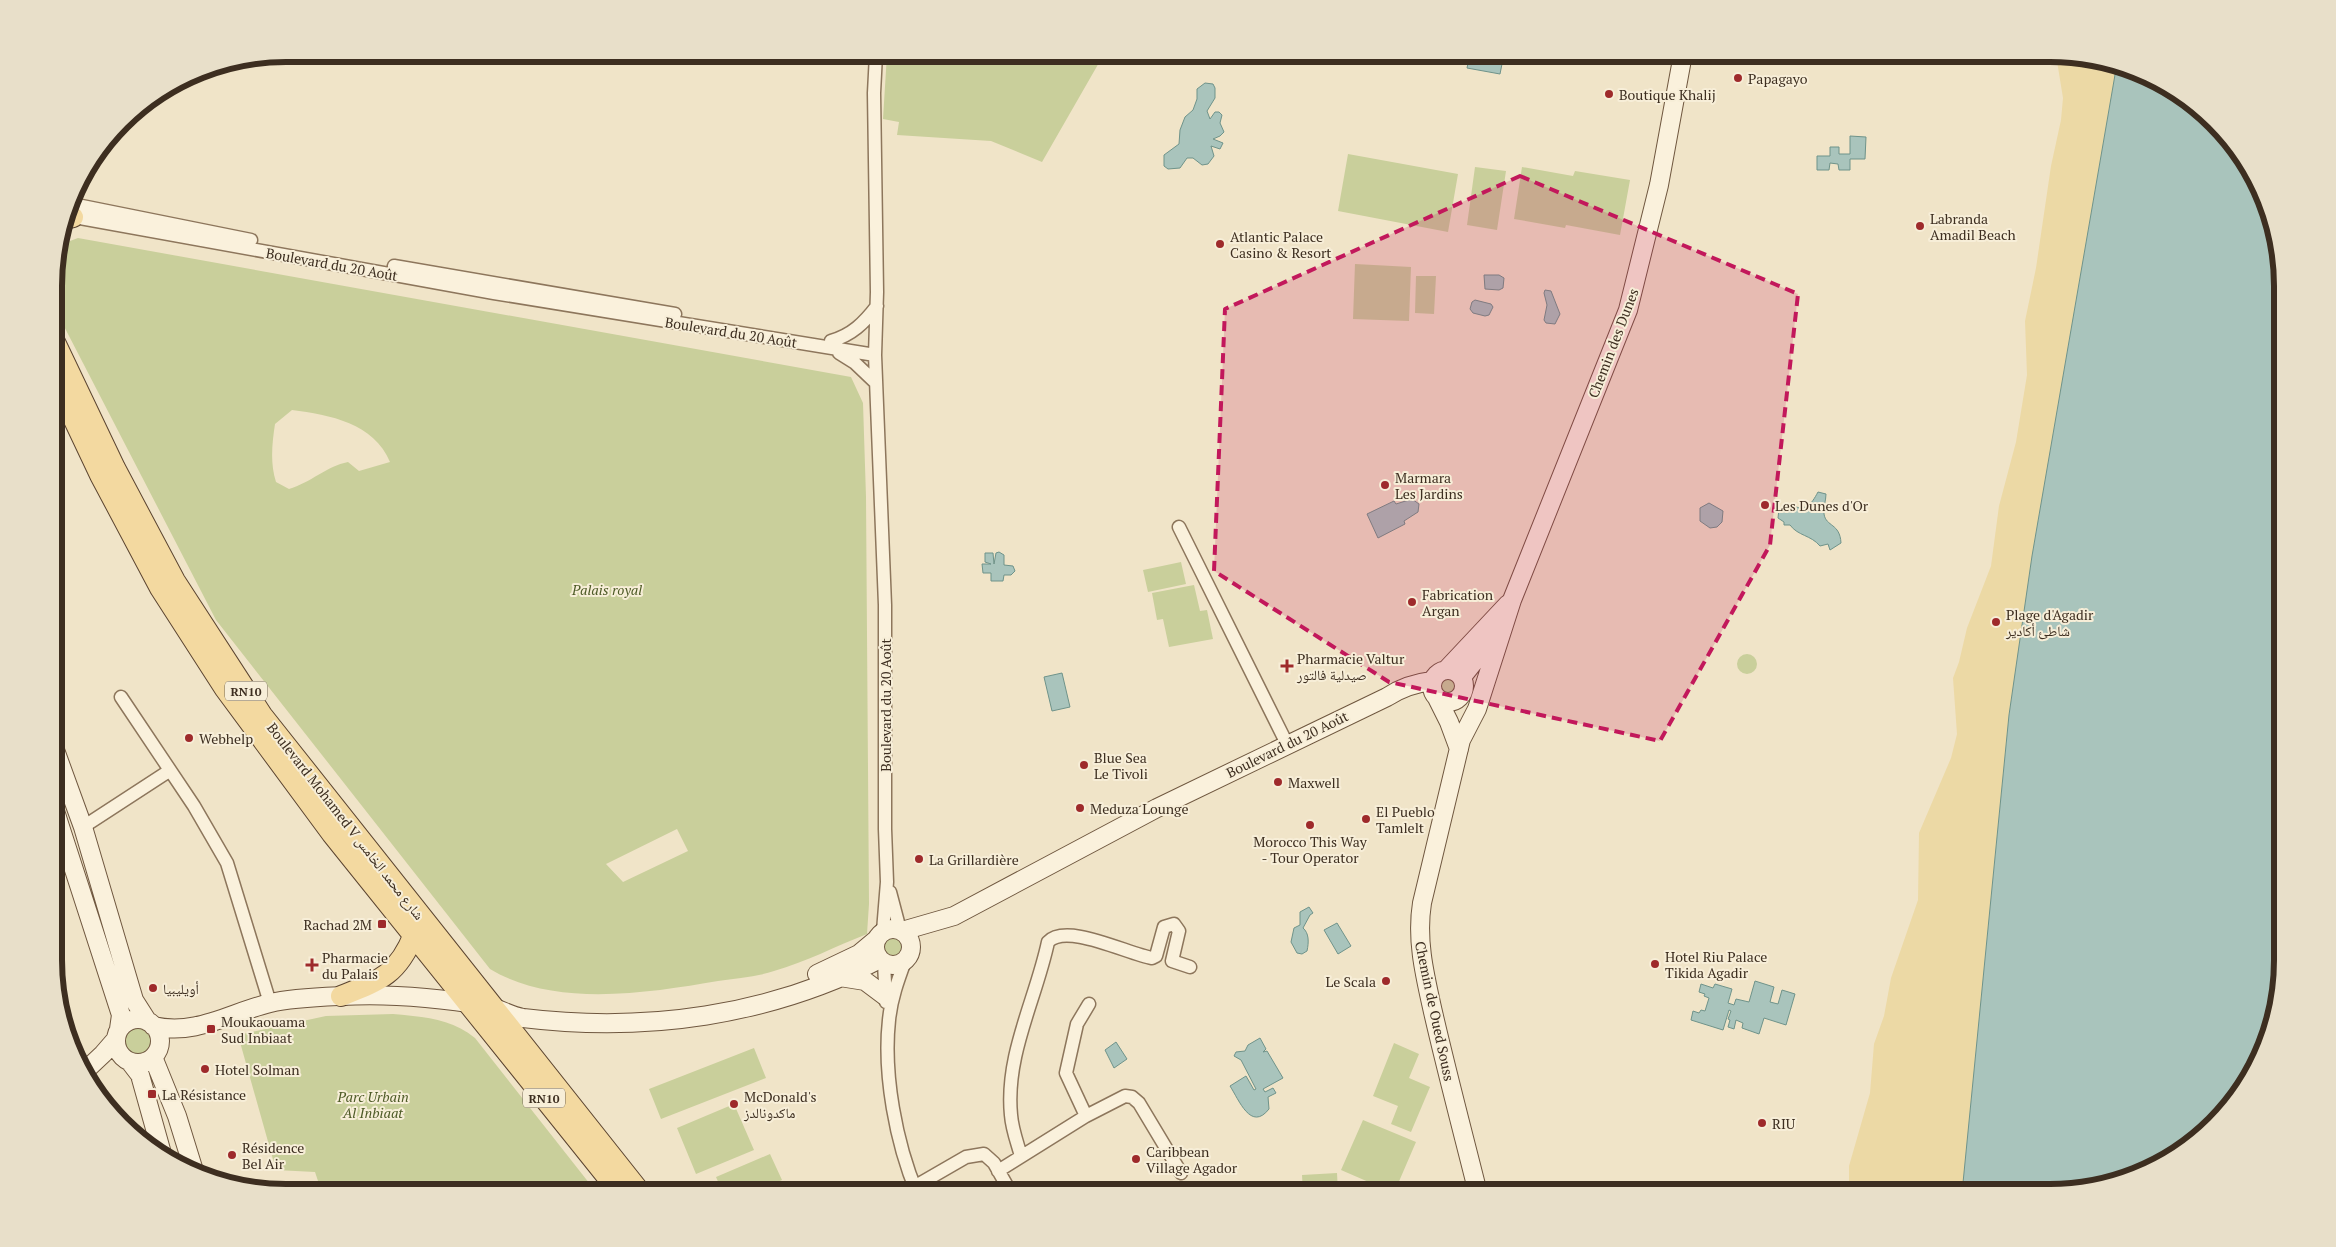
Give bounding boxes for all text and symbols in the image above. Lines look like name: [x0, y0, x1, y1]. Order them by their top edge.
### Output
place label: Papagayo: [1748, 69, 1808, 88]
marker: Papagayo: [1732, 72, 1744, 84]
place label: Boutique Khalij: [1619, 85, 1716, 104]
marker: Boutique Khalij: [1603, 88, 1615, 100]
place label: Labranda Amadil Beach: [1930, 209, 2016, 244]
marker: Labranda Amadil Beach: [1914, 220, 1926, 232]
place label: Atlantic Palace Casino & Resort: [1230, 227, 1332, 262]
marker: Atlantic Palace Casino & Resort: [1214, 238, 1226, 250]
street label: Boulevard du 20 Août: [265, 243, 400, 285]
street label: Chemin des Dunes: [1583, 285, 1643, 401]
street label: Boulevard du 20 Août: [664, 312, 799, 352]
place label: Marmara Les Jardins: [1395, 468, 1463, 503]
marker: Marmara Les Jardins: [1379, 479, 1391, 491]
place label: Les Dunes d'Or: [1775, 496, 1869, 515]
marker: Les Dunes d'Or: [1759, 499, 1771, 511]
park label: Palais royal: [571, 580, 642, 599]
place label: Fabrication Argan: [1422, 585, 1494, 620]
marker: Fabrication Argan: [1406, 596, 1418, 608]
place label: Plage d'Agadir شاطئ أكادير: [2005, 605, 2094, 640]
marker: Plage d'Agadir شاطئ أكادير: [1990, 616, 2002, 628]
street label: Boulevard du 20 Août: [876, 637, 895, 772]
place label: Pharmacie Valtur صيدلية فالتور: [1296, 649, 1405, 684]
marker: Pharmacie Valtur صيدلية فالتور: [1281, 660, 1293, 672]
road number: RN10: [225, 681, 267, 700]
street label: Boulevard du 20 Août: [1223, 706, 1352, 782]
street label: Boulevard Mohamed V شارع محمد الخامس: [262, 719, 429, 924]
place label: Webhelp: [199, 729, 253, 748]
marker: Webhelp: [183, 732, 195, 744]
place label: Blue Sea Le Tivoli: [1094, 748, 1148, 783]
marker: Blue Sea Le Tivoli: [1078, 759, 1090, 771]
place label: Maxwell: [1288, 773, 1340, 792]
marker: Maxwell: [1272, 776, 1284, 788]
place label: Meduza Lounge: [1090, 799, 1188, 818]
marker: Meduza Lounge: [1074, 802, 1086, 814]
place label: El Pueblo Tamlelt: [1376, 802, 1435, 837]
marker: El Pueblo Tamlelt: [1360, 813, 1372, 825]
marker: Morocco This Way - Tour Operator: [1304, 819, 1316, 831]
place label: Morocco This Way - Tour Operator: [1253, 832, 1368, 867]
place label: La Grillardière: [929, 850, 1019, 869]
marker: La Grillardière: [913, 853, 925, 865]
place label: Rachad 2M: [303, 915, 372, 934]
marker: Rachad 2M: [376, 918, 388, 930]
street label: Chemin de Oued Souss: [1411, 939, 1459, 1083]
place label: Hotel Riu Palace Tikida Agadir: [1665, 947, 1767, 982]
place label: Pharmacie du Palais: [322, 948, 388, 983]
marker: Hotel Riu Palace Tikida Agadir: [1649, 958, 1661, 970]
marker: Pharmacie du Palais: [306, 959, 318, 971]
place label: Le Scala: [1325, 972, 1376, 991]
marker: Le Scala: [1380, 975, 1392, 987]
place label: أويليبيا: [163, 979, 199, 998]
marker: أويليبيا: [147, 982, 159, 994]
place label: Moukaouama Sud Inbiaat: [221, 1012, 305, 1047]
marker: Moukaouama Sud Inbiaat: [205, 1023, 217, 1035]
place label: Hotel Solman: [215, 1060, 300, 1079]
marker: Hotel Solman: [199, 1063, 211, 1075]
place label: La Résistance: [162, 1085, 246, 1104]
park label: Parc Urbain Al Inbiaat: [336, 1087, 409, 1122]
place label: McDonald's ماكدونالدز: [743, 1087, 816, 1122]
marker: La Résistance: [146, 1088, 158, 1100]
road number: RN10: [523, 1088, 565, 1108]
marker: McDonald's ماكدونالدز: [728, 1098, 740, 1110]
place label: RIU: [1772, 1114, 1796, 1133]
marker: RIU: [1756, 1117, 1768, 1129]
place label: Résidence Bel Air: [242, 1138, 304, 1173]
place label: Caribbean Village Agador: [1146, 1142, 1238, 1177]
marker: Résidence Bel Air: [226, 1149, 238, 1161]
marker: Caribbean Village Agador: [1130, 1153, 1142, 1165]

